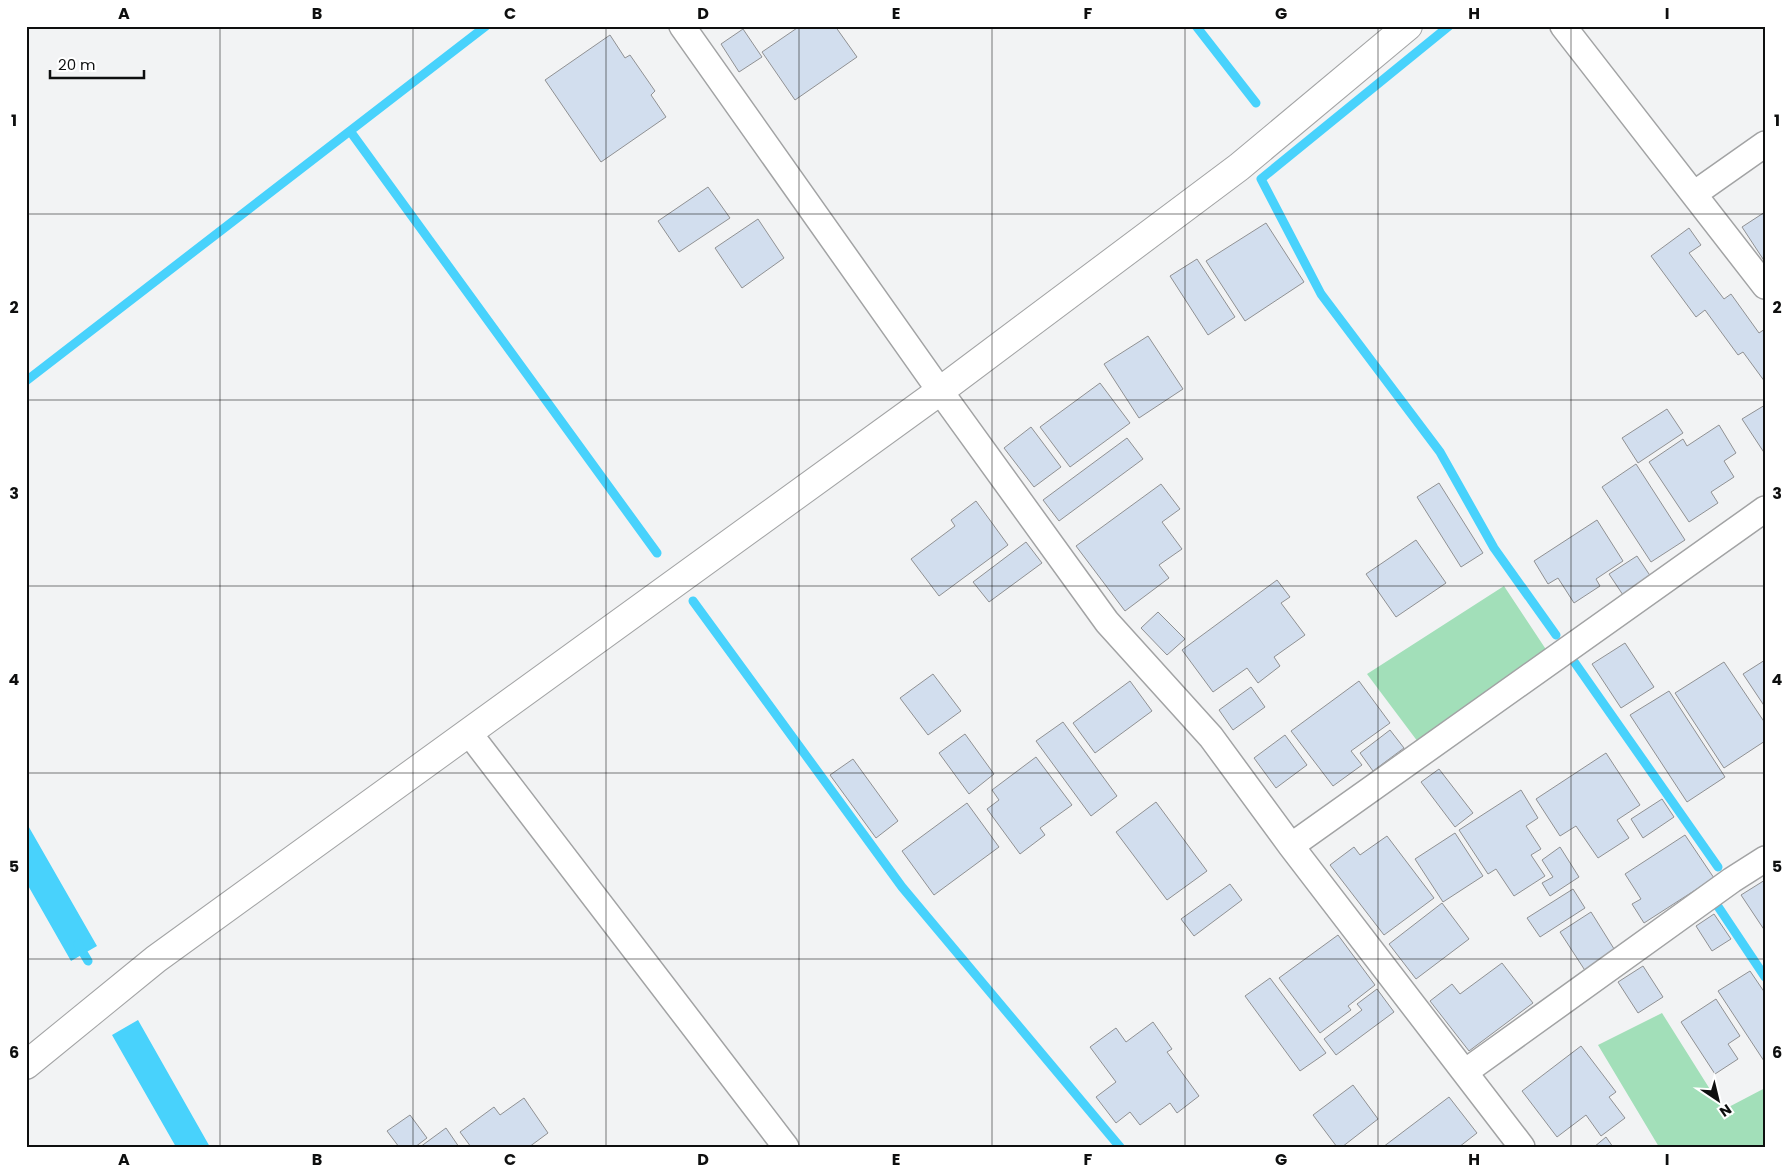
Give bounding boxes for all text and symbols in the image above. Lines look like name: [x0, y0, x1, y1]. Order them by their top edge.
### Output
text: A: [118, 2, 130, 25]
text: B: [312, 2, 322, 25]
text: C: [504, 2, 516, 25]
text: D: [697, 2, 709, 25]
text: E: [892, 2, 900, 25]
text: F: [1084, 2, 1093, 25]
text: G: [1275, 2, 1287, 25]
text: H: [1468, 2, 1480, 25]
text: I: [1665, 2, 1669, 25]
scale bar: [50, 48, 144, 80]
text: 20 m: [58, 54, 96, 75]
text: 1: [11, 109, 17, 132]
text: 1: [1774, 109, 1780, 132]
text: 2: [9, 296, 19, 319]
text: 2: [1772, 296, 1782, 319]
text: 3: [9, 482, 19, 505]
text: 3: [1772, 482, 1782, 505]
text: 4: [9, 668, 20, 691]
text: 4: [1772, 668, 1783, 691]
text: 5: [9, 855, 19, 878]
text: 5: [1772, 855, 1782, 878]
text: 6: [9, 1041, 19, 1064]
text: 6: [1772, 1041, 1782, 1064]
north arrow: [1694, 1076, 1744, 1126]
text: N: [1715, 1099, 1736, 1122]
text: A: [118, 1148, 130, 1171]
text: B: [312, 1148, 322, 1171]
text: C: [504, 1148, 516, 1171]
text: D: [697, 1148, 709, 1171]
text: E: [892, 1148, 900, 1171]
text: F: [1084, 1148, 1093, 1171]
text: G: [1275, 1148, 1287, 1171]
text: H: [1468, 1148, 1480, 1171]
text: I: [1665, 1148, 1669, 1171]

